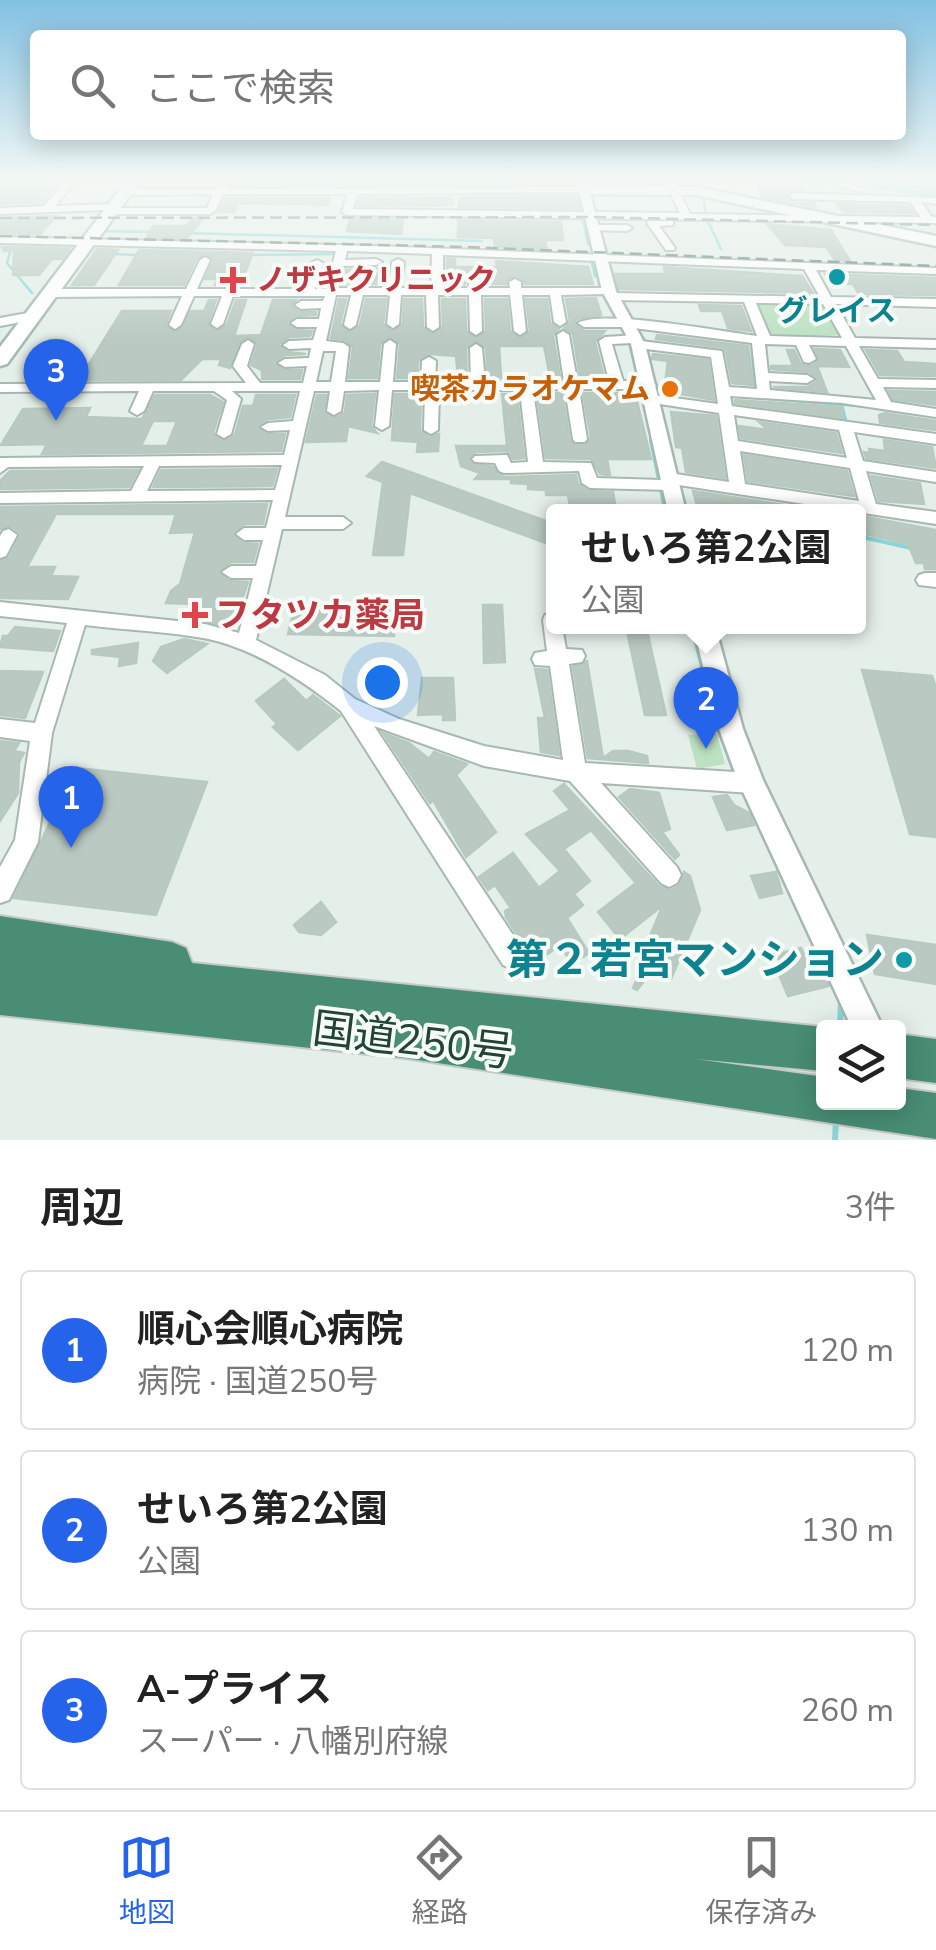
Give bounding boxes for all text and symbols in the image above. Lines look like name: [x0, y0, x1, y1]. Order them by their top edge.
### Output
search box: [30, 30, 906, 140]
icon: search: [65, 58, 120, 113]
text: ここで検索: [145, 63, 335, 114]
place label: ノザキクリニック: [256, 260, 496, 301]
marker: グレイス: [826, 266, 848, 288]
marker: ノザキクリニック: [220, 267, 246, 293]
place label: グレイス: [777, 291, 897, 332]
pin: 3: [23, 338, 88, 421]
place label: 喫茶カラオケマム: [410, 369, 650, 410]
marker: 喫茶カラオケマム: [659, 378, 681, 400]
popup: [546, 504, 866, 634]
text: せいろ第2公園: [581, 523, 831, 574]
text: 公園: [581, 579, 645, 622]
place label: フタツカ薬局: [215, 592, 425, 639]
marker: フタツカ薬局: [184, 604, 206, 626]
your location: [357, 657, 408, 708]
pin: 2: [674, 666, 738, 749]
pin: 1: [38, 766, 104, 848]
place label: 第２若宮マンション: [506, 932, 884, 989]
marker: 第２若宮マンション: [893, 949, 915, 971]
street label: 国道250号: [309, 1000, 517, 1082]
map controls: [816, 1020, 906, 1110]
button: layers: [816, 1020, 906, 1110]
text: 周辺: [40, 1180, 124, 1237]
text: 3件: [845, 1186, 896, 1229]
text: 順心会順心病院: [137, 1304, 403, 1355]
text: 1: [65, 1329, 84, 1372]
text: 120 m: [801, 1329, 894, 1372]
text: 病院 · 国道250号: [137, 1360, 378, 1403]
text: せいろ第2公園: [137, 1484, 388, 1535]
text: 2: [65, 1509, 84, 1552]
text: 130 m: [801, 1509, 894, 1552]
text: 公園: [137, 1540, 201, 1583]
text: A-プライス: [137, 1664, 332, 1715]
text: 3: [65, 1689, 84, 1732]
text: 260 m: [801, 1689, 894, 1732]
text: スーパー · 八幡別府線: [137, 1720, 448, 1763]
tab: 地図: [119, 1830, 175, 1932]
tab: 経路: [412, 1830, 468, 1932]
tab: 保存済み: [705, 1830, 817, 1932]

